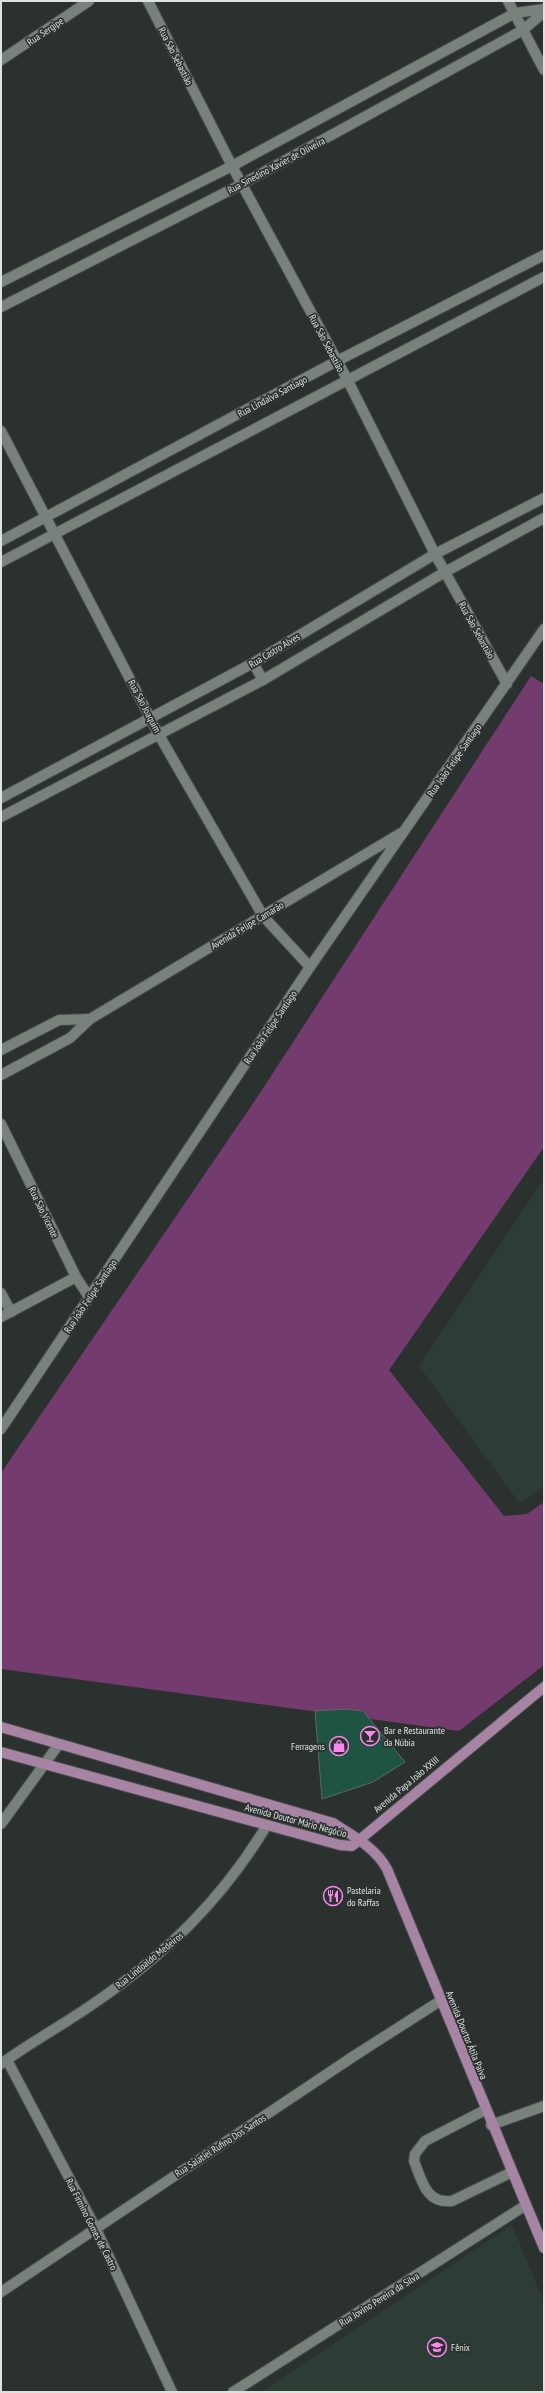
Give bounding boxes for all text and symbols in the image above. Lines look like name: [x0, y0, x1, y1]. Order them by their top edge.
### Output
street label: Rua Sergipe: [24, 14, 66, 48]
street label: Rua São Sebastião: [155, 25, 196, 87]
street label: Rua Sinedino Xavier de Oliveira: [225, 134, 327, 197]
street label: Rua São Sebastião: [306, 312, 347, 374]
street label: Rua Lindalva Santiago: [235, 373, 309, 420]
street label: Rua São Sebastião: [456, 599, 498, 661]
street label: Rua Castro Alves: [246, 630, 303, 671]
street label: Rua São Joaquim: [125, 678, 164, 735]
street label: Rua João Felipe Santiago: [424, 721, 484, 799]
street label: Avenida Felipe Camarão: [208, 899, 286, 952]
street label: Rua João Felipe Santiago: [241, 988, 300, 1067]
street label: Rua São Vicente: [26, 1185, 62, 1240]
street label: Rua João Felipe Santiago: [61, 1257, 120, 1336]
place label: Bar e Restaurante da Núbia: [384, 1724, 445, 1749]
bar icon: Bar e Restaurante da Núbia: [359, 1725, 381, 1747]
shop icon: Ferragens: [328, 1735, 350, 1757]
place label: Ferragens: [291, 1740, 326, 1753]
street label: Avenida Papa João XXIII: [371, 1753, 442, 1816]
street label: Avenida Doutor Mário Negócio: [243, 1801, 348, 1840]
place label: Pastelaria do Raffas: [347, 1884, 381, 1909]
restaurant icon: Pastelaria do Raffas: [322, 1885, 344, 1907]
street label: Rua Lindoaldo Medeiros: [113, 1929, 186, 1992]
street label: Avenida Dourtor Átila Paiva: [443, 1989, 490, 2081]
street label: Rua Salatiel Rufino Dos Santos: [172, 2111, 269, 2180]
street label: Rua Firmino Gomes de Castro: [63, 2176, 120, 2272]
street label: Rua Jovino Pereira da Silva: [337, 2269, 422, 2329]
school or university icon: Fênix: [426, 2336, 448, 2358]
place label: Fênix: [451, 2341, 470, 2354]

